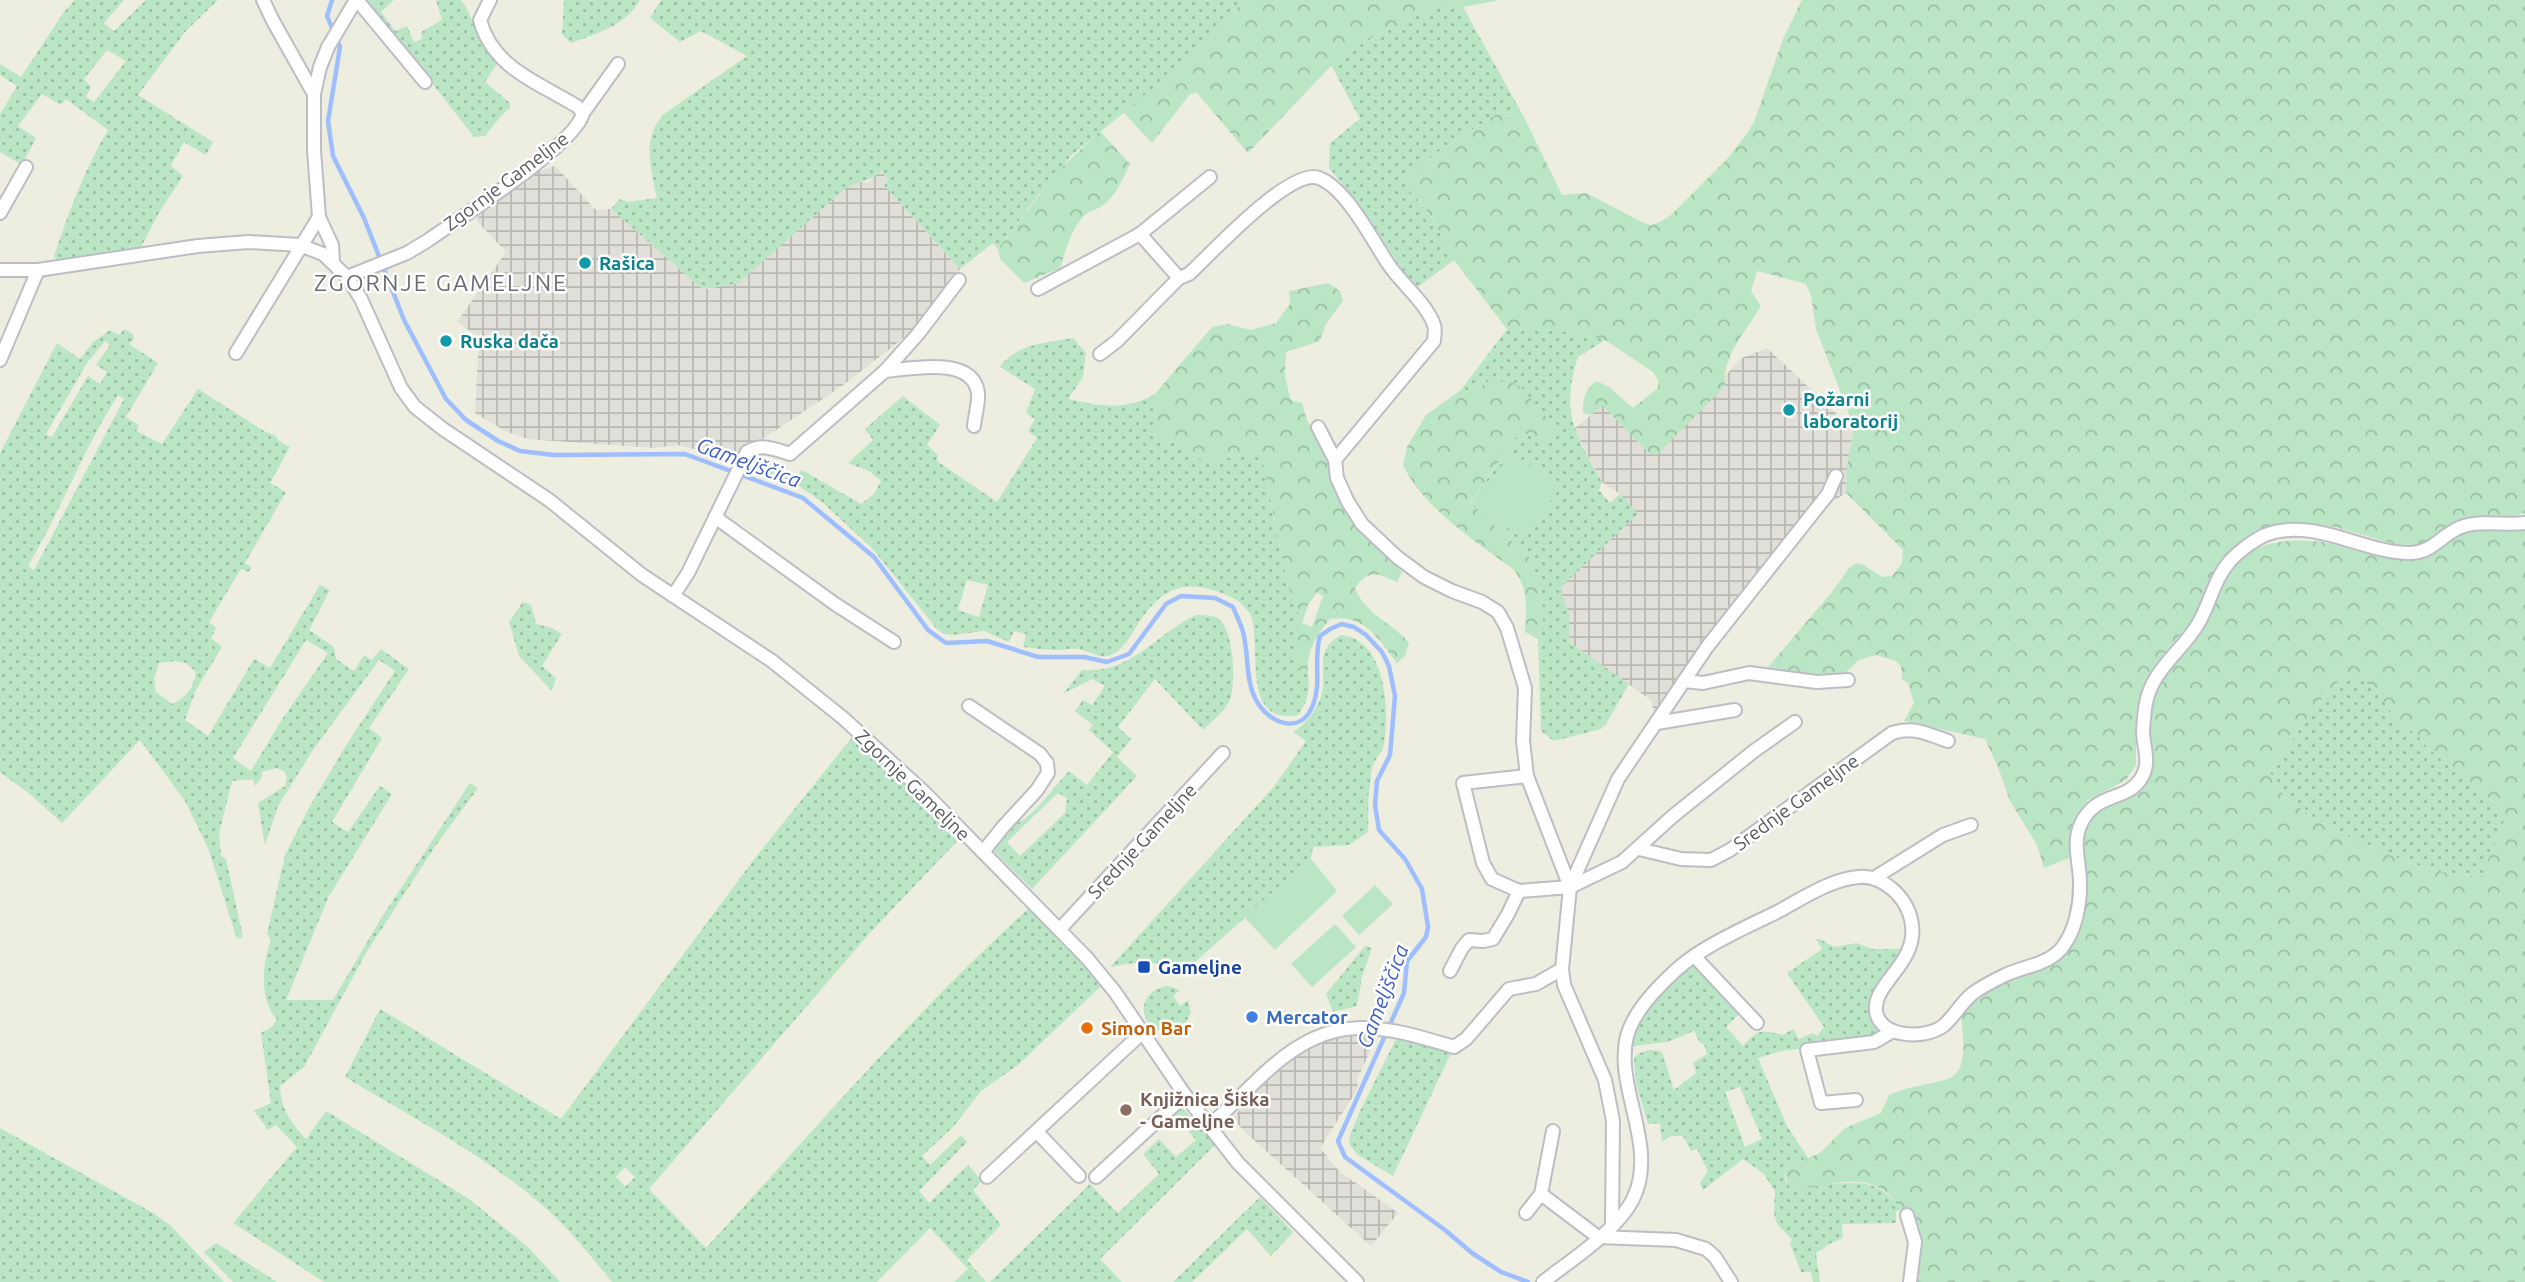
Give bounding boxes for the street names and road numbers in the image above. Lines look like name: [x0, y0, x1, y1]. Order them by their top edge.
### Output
street label: Zgornje Gameljne: [439, 127, 573, 235]
street label: Zgornje Gameljne: [851, 725, 975, 845]
street label: Srednje Gameljne: [1729, 749, 1863, 855]
street label: Srednje Gameljne: [1083, 779, 1201, 903]

